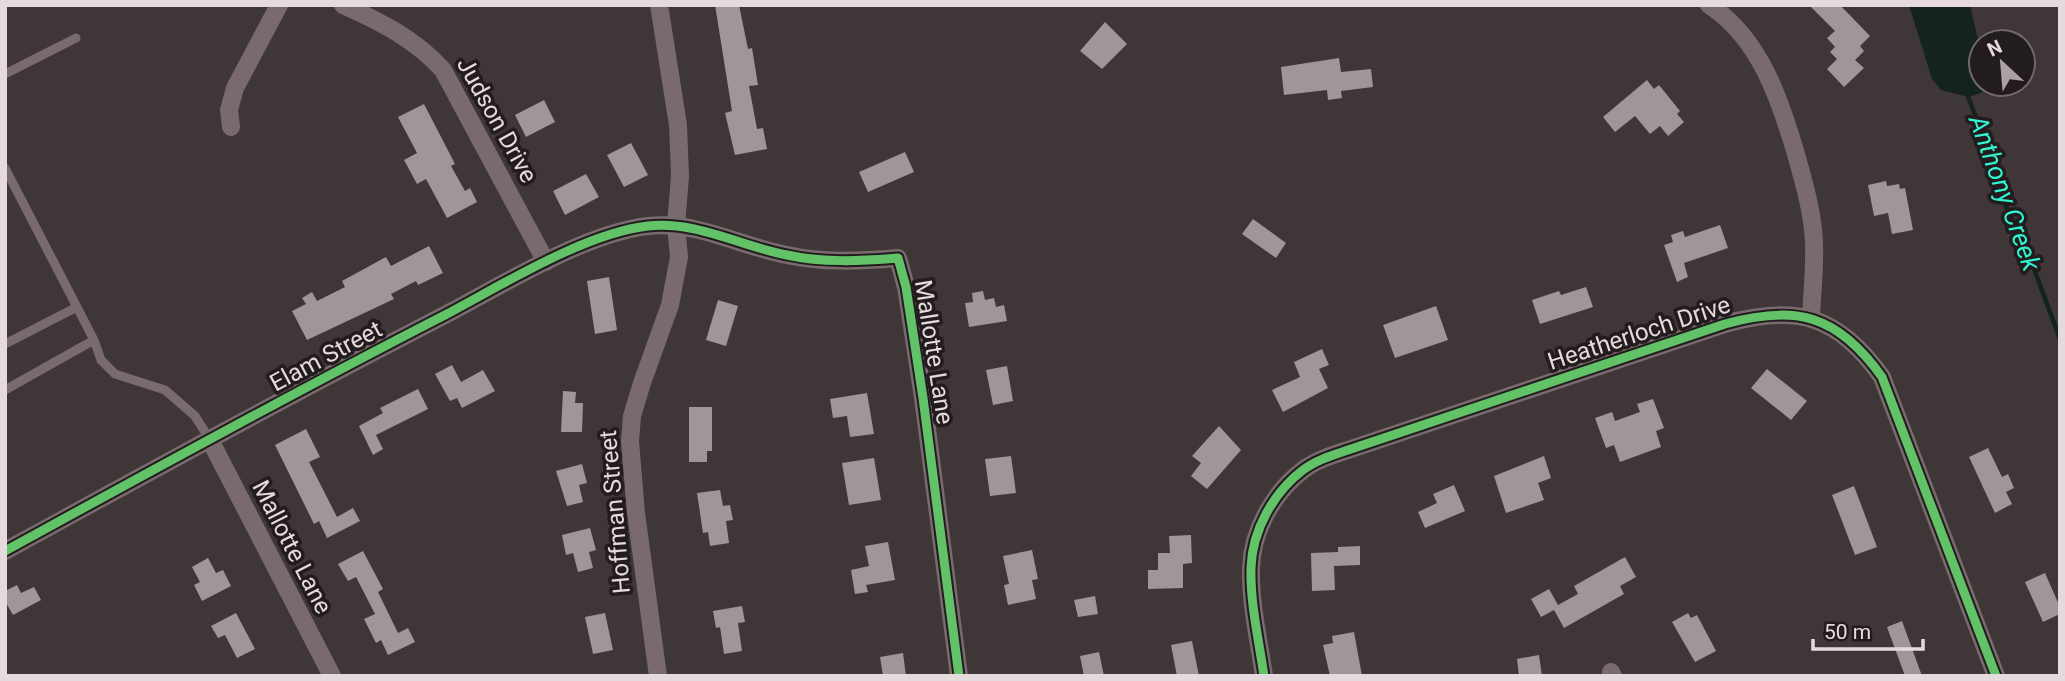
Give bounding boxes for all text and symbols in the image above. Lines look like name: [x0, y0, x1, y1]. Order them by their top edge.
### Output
north arrow: [1967, 28, 2037, 98]
text: N: [1984, 35, 2006, 61]
street label: Judson Drive: [451, 52, 543, 188]
water label: Anthony Creek: [1962, 109, 2047, 276]
street label: Mallotte Lane: [909, 278, 959, 426]
street label: Heatherloch Drive: [1544, 290, 1734, 376]
street label: Elam Street: [265, 315, 387, 397]
street label: Hoffman Street: [594, 429, 636, 595]
street label: Mallotte Lane: [246, 476, 338, 618]
scale bar: [1813, 608, 1923, 652]
text: 50 m: [1824, 620, 1871, 644]

